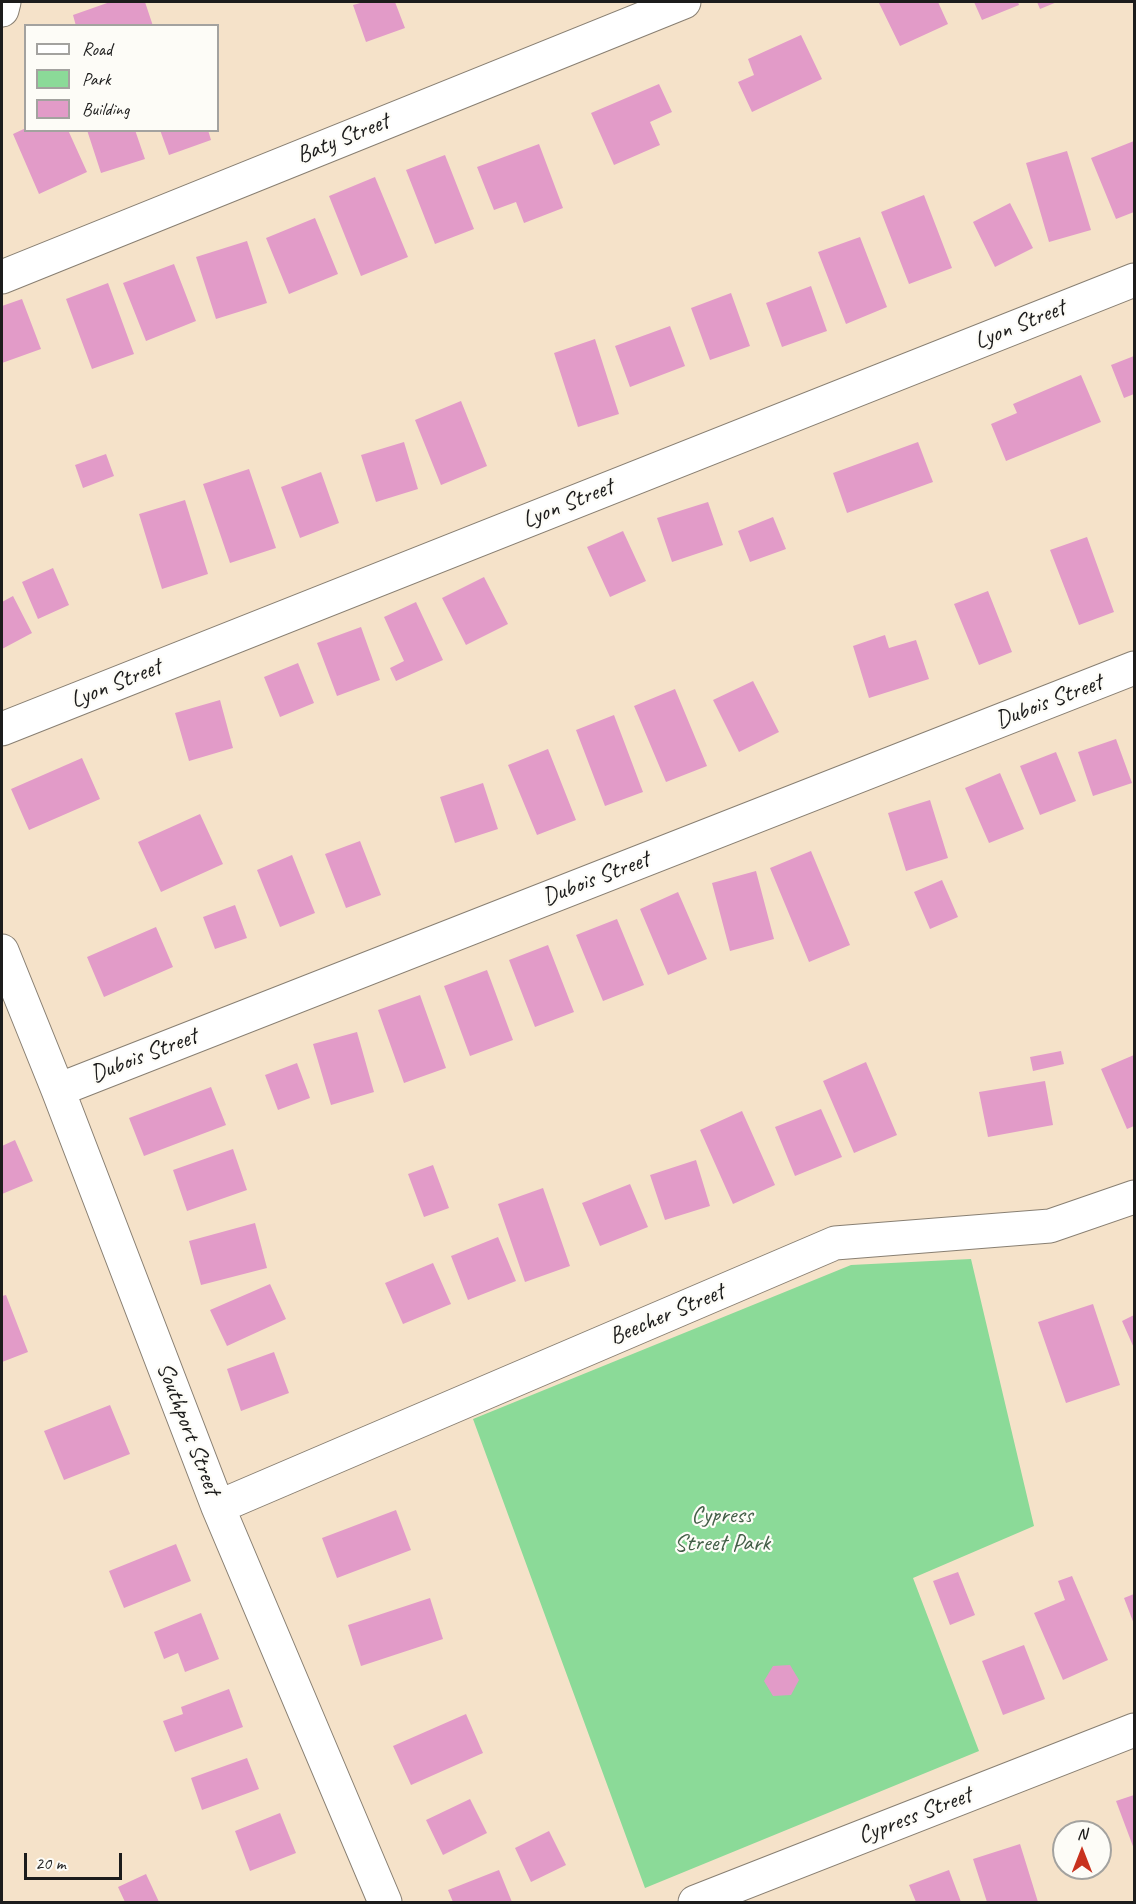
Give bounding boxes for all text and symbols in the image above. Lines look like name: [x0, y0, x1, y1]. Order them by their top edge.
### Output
legend: [24, 24, 219, 132]
text: Road: [82, 38, 112, 60]
text: Park: [82, 68, 111, 90]
text: Building: [82, 98, 129, 120]
street label: Baty Street: [293, 107, 393, 171]
street label: Lyon Street: [970, 294, 1070, 356]
street label: Lyon Street: [518, 473, 618, 535]
street label: Lyon Street: [66, 653, 166, 715]
street label: Dubois Street: [991, 668, 1107, 736]
street label: Dubois Street: [538, 845, 654, 913]
street label: Dubois Street: [86, 1022, 202, 1090]
street label: Beecher Street: [605, 1278, 729, 1352]
street label: Southport Street: [150, 1359, 226, 1499]
park label: Cypress Street Park: [674, 1502, 770, 1558]
street label: Cypress Street: [854, 1781, 976, 1851]
north arrow: [1052, 1820, 1112, 1880]
text: N: [1077, 1824, 1087, 1844]
scale bar: [27, 1841, 124, 1879]
text: 20 m: [35, 1852, 66, 1874]

